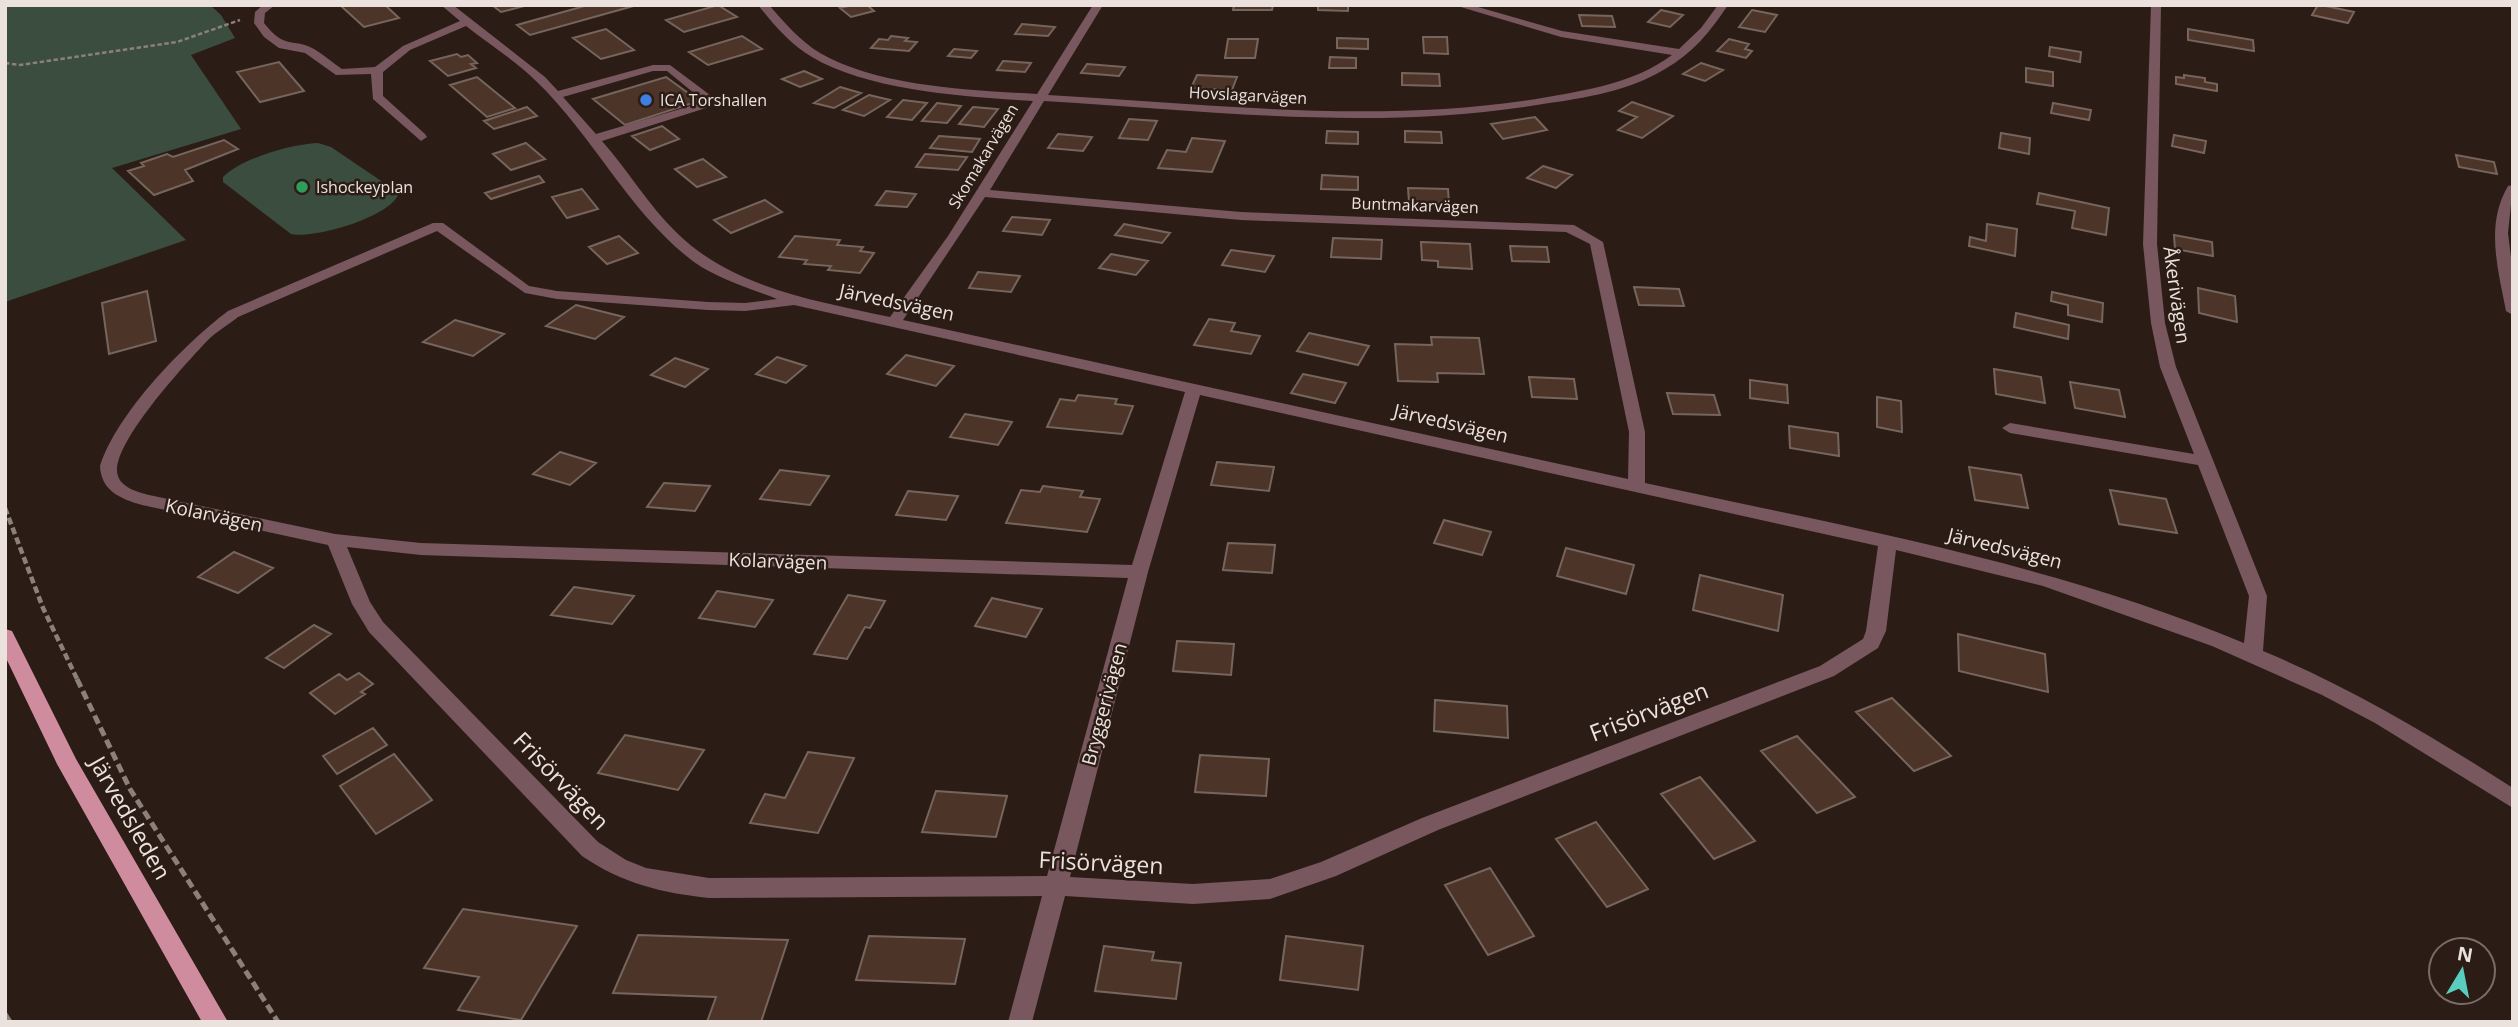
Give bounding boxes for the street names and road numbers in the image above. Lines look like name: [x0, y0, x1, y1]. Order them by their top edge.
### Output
street label: Hovslagarvägen: [1188, 81, 1308, 109]
street label: Skomakarvägen: [943, 99, 1023, 213]
street label: Buntmakarvägen: [1351, 192, 1479, 218]
street label: Åkerivägen: [2157, 245, 2197, 345]
street label: Järvedsvägen: [835, 277, 957, 327]
street label: Järvedsvägen: [1389, 397, 1511, 449]
street label: Kolarvägen: [163, 492, 265, 538]
street label: Järvedsvägen: [1943, 521, 2065, 575]
street label: Kolarvägen: [728, 546, 828, 576]
street label: Bryggerivägen: [1075, 640, 1133, 768]
street label: Frisörvägen: [1585, 674, 1713, 748]
street label: Frisörvägen: [507, 724, 617, 836]
street label: Järvedsleden: [82, 748, 179, 885]
street label: Frisörvägen: [1038, 843, 1164, 881]

